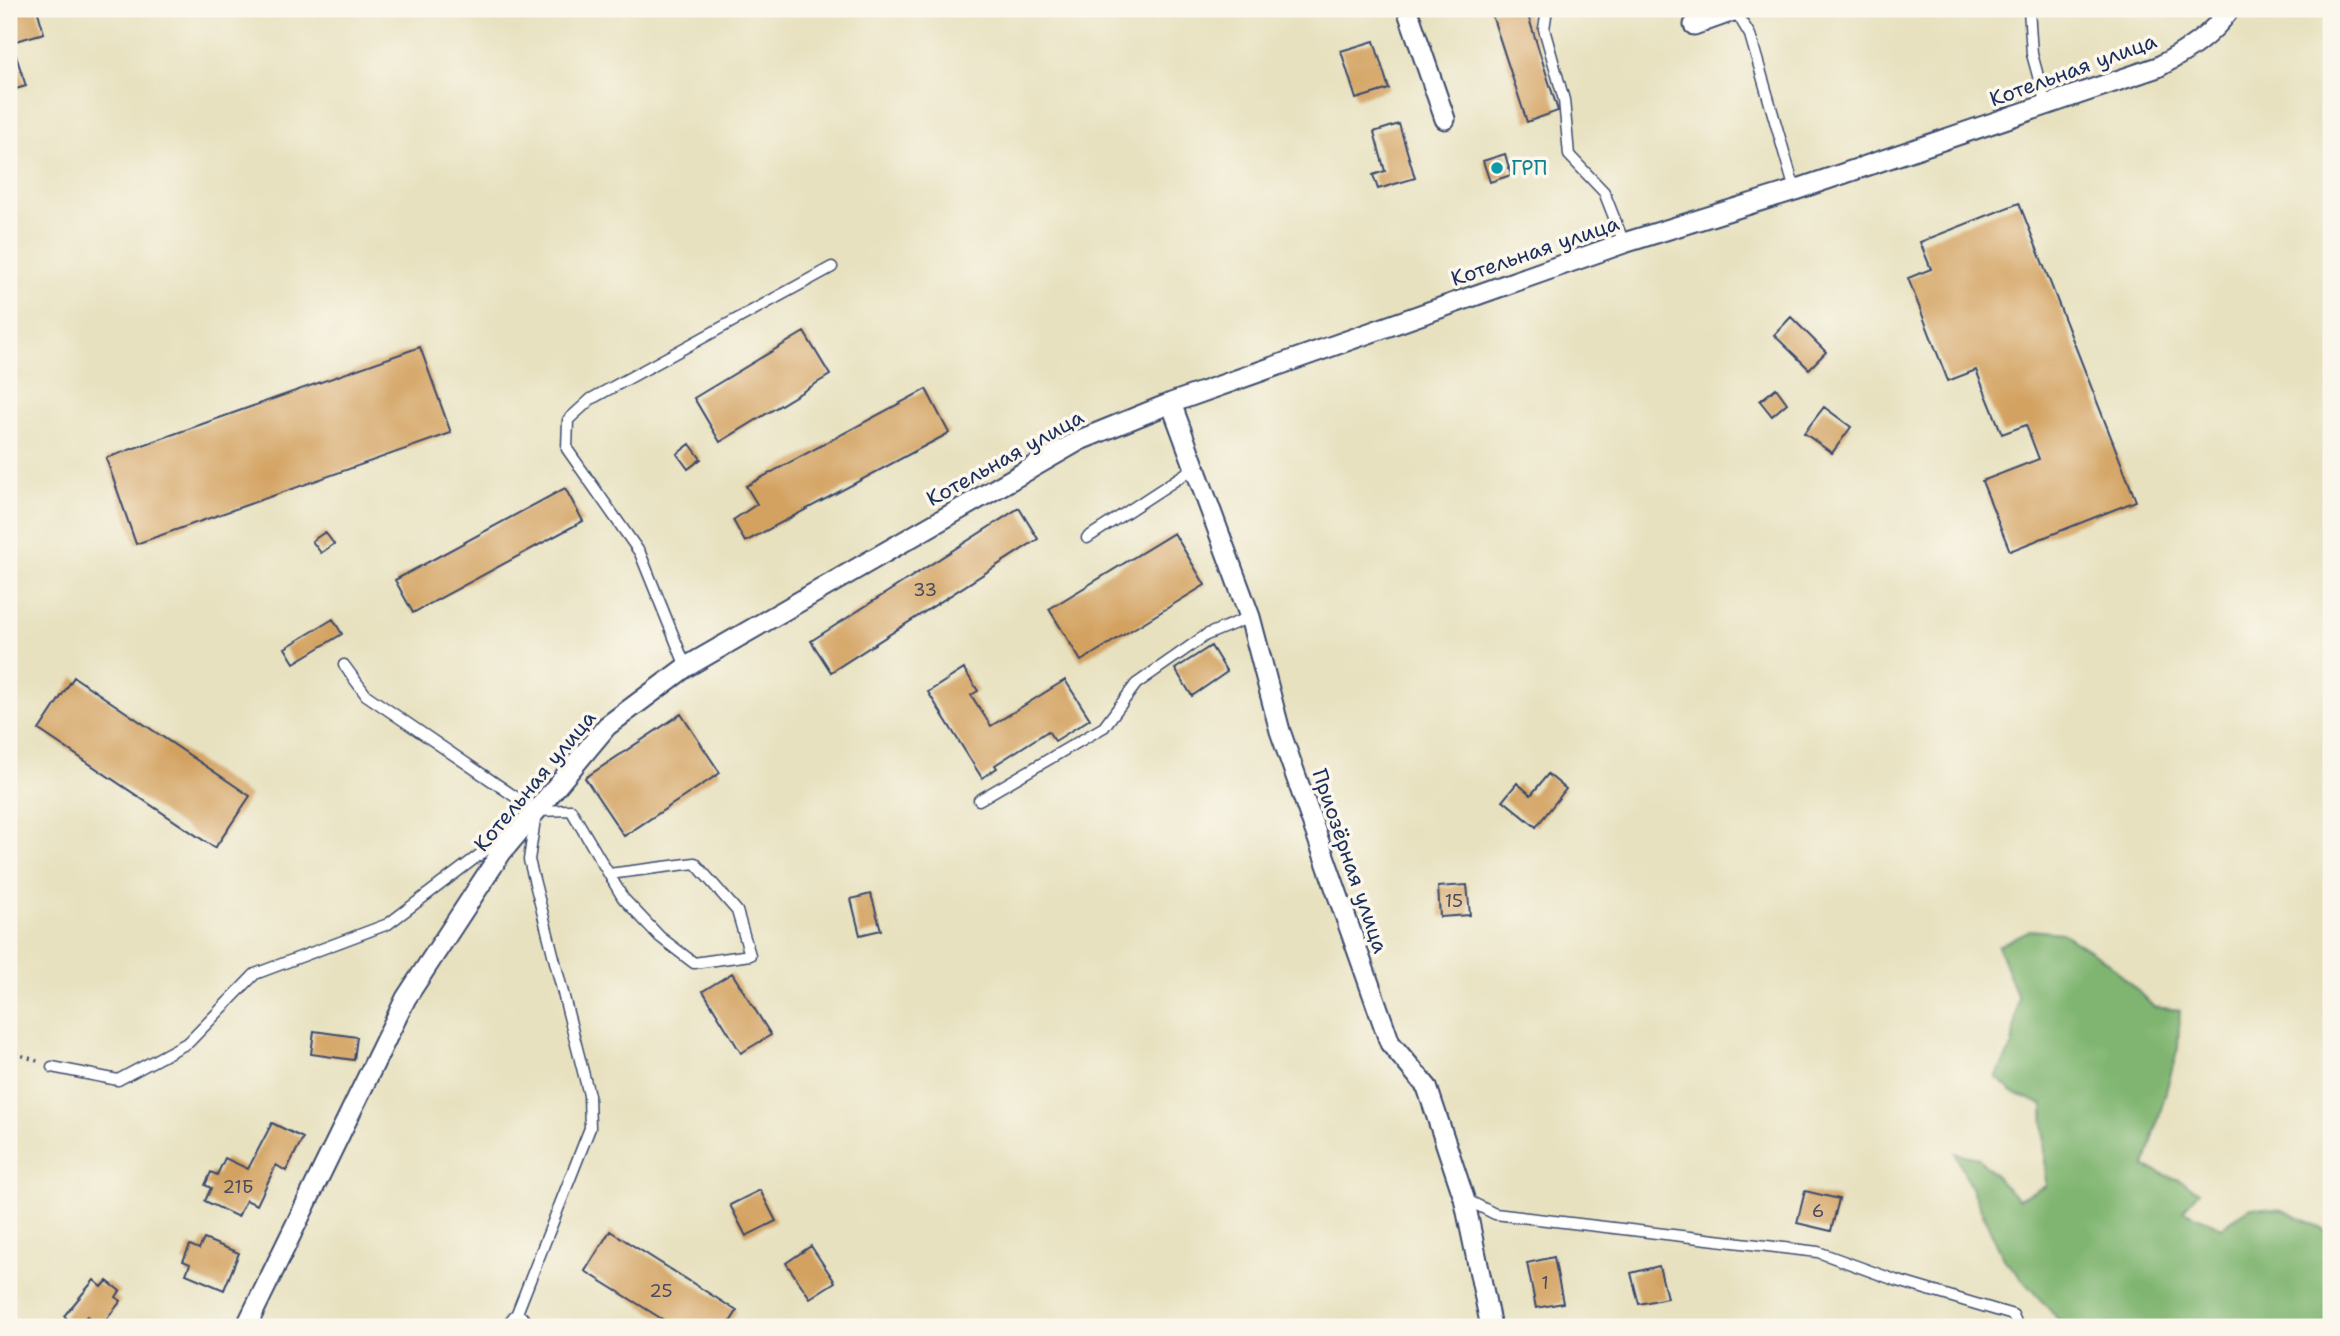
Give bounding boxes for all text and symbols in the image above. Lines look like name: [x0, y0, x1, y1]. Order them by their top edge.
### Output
street label: Котельная улица: [1985, 27, 2161, 113]
place label: ГРП: [1511, 154, 1547, 182]
marker: ГРП: [1489, 160, 1505, 176]
street label: Котельная улица: [1447, 209, 1623, 293]
street label: Котельная улица: [921, 403, 1089, 513]
house number: 33: [913, 578, 937, 602]
street label: Котельная улица: [468, 705, 602, 857]
street label: Приозёрная улица: [1305, 765, 1395, 957]
house number: 15: [1445, 889, 1463, 913]
house number: 21Б: [222, 1175, 254, 1199]
house number: 6: [1812, 1199, 1824, 1223]
house number: 1: [1541, 1271, 1549, 1295]
house number: 25: [649, 1279, 673, 1303]

